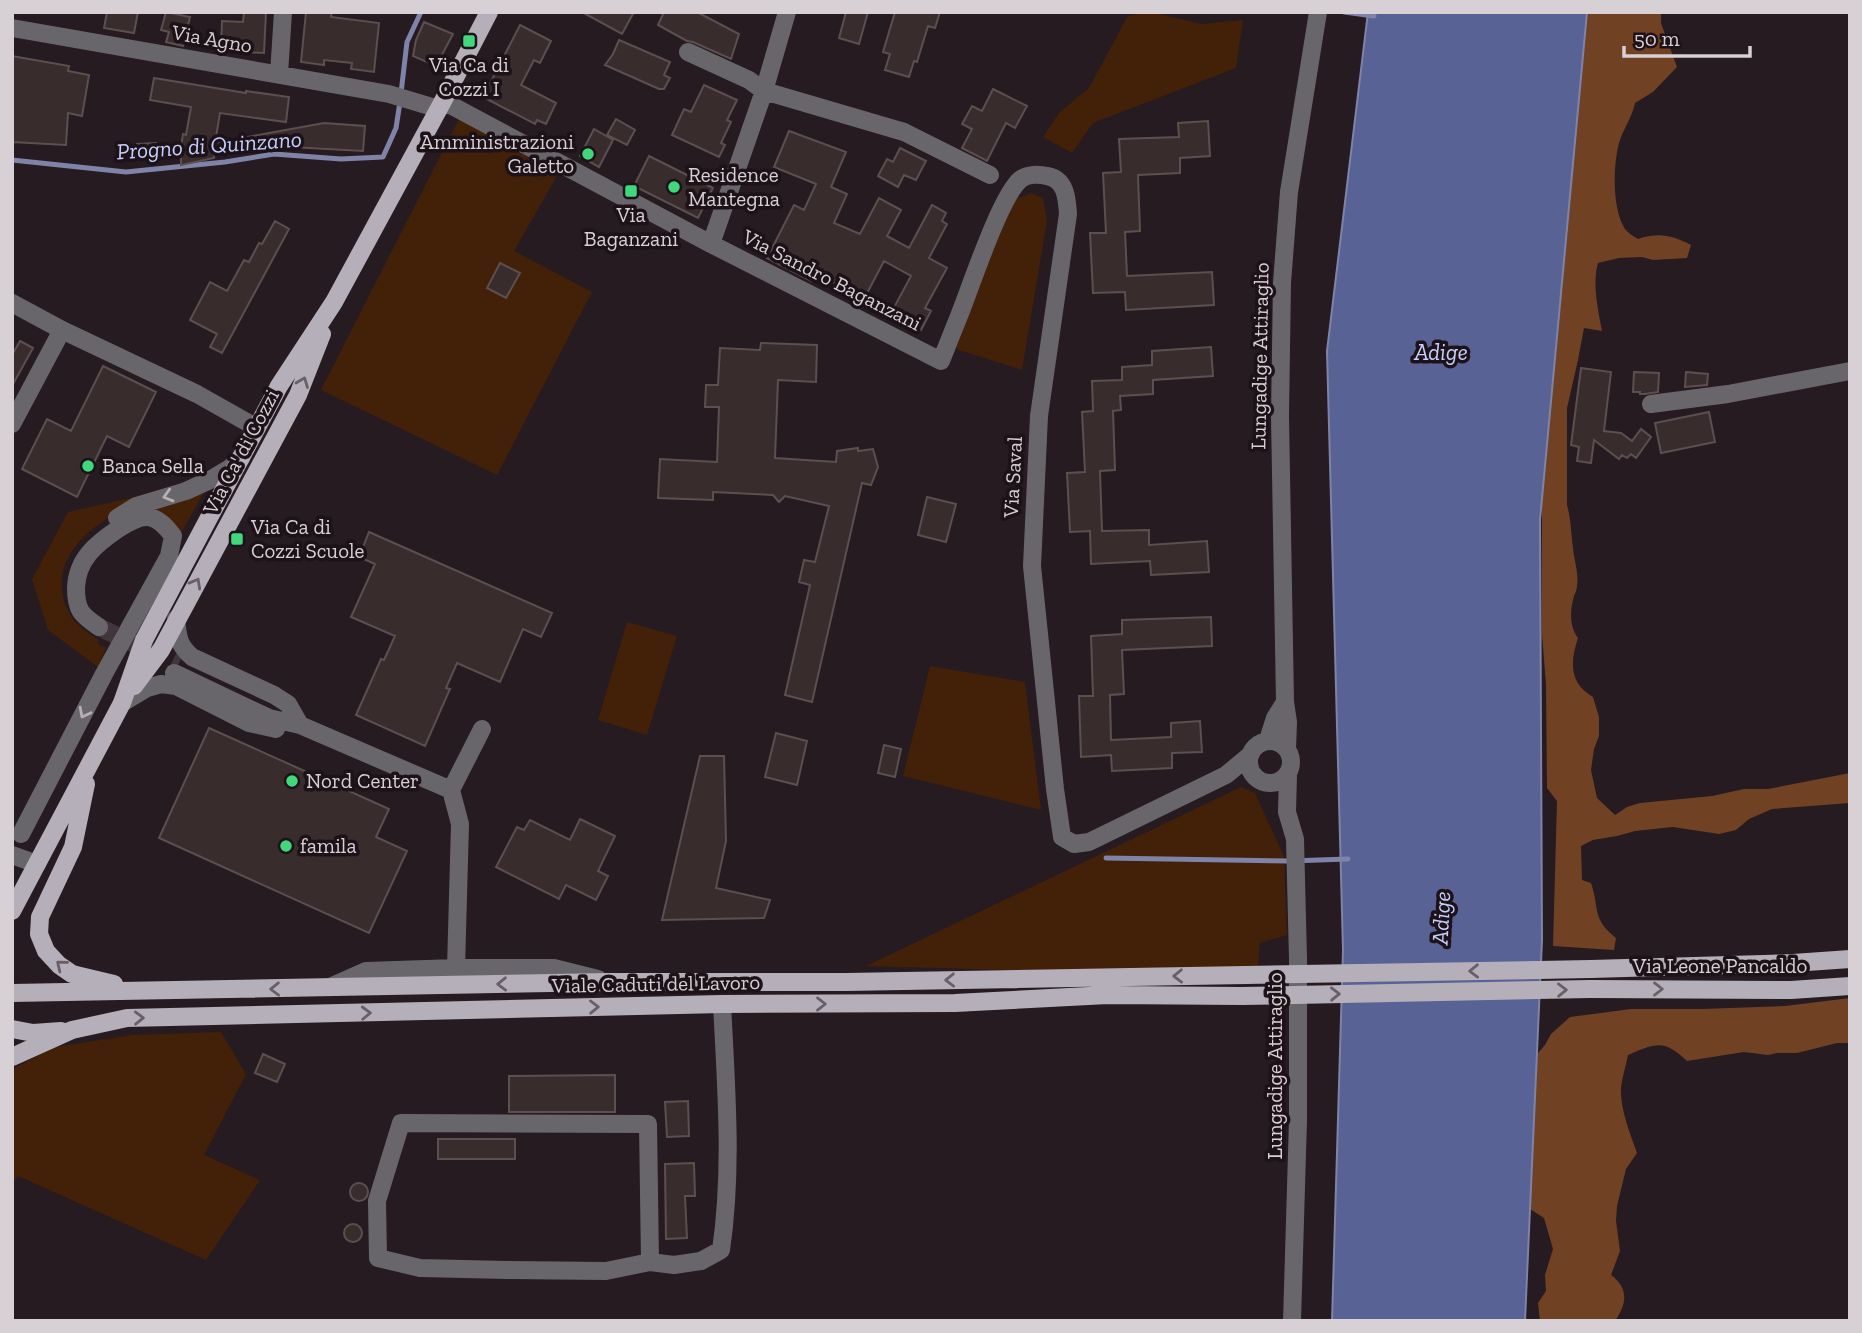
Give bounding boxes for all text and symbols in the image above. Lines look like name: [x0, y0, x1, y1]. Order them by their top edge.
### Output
scale bar: [1624, 14, 1750, 58]
street label: Via Agno: [169, 19, 254, 58]
text: 50 m: [1634, 26, 1680, 51]
marker: Via Ca di Cozzi I: [461, 33, 477, 49]
place label: Via Ca di Cozzi I: [428, 52, 509, 101]
water label: Progno di Quinzano: [115, 125, 303, 165]
place label: Amministrazioni Galetto: [420, 129, 574, 178]
marker: Amministrazioni Galetto: [580, 146, 596, 162]
place label: Residence Mantegna: [688, 162, 780, 211]
marker: Residence Mantegna: [666, 179, 682, 195]
marker: Via Baganzani: [623, 183, 639, 199]
place label: Via Baganzani: [584, 202, 678, 251]
street label: Via Sandro Baganzani: [738, 223, 926, 336]
street label: Lungadige Attiraglio: [1245, 262, 1274, 450]
water label: Adige: [1413, 338, 1468, 366]
one-way arrow: [294, 376, 308, 388]
street label: Via Ca' di Cozzi: [197, 385, 284, 519]
street label: Via Saval: [998, 435, 1027, 519]
place label: Banca Sella: [102, 453, 204, 478]
marker: Banca Sella: [80, 458, 96, 474]
one-way arrow: [162, 488, 174, 502]
place label: Via Ca di Cozzi Scuole: [250, 514, 365, 563]
marker: Via Ca di Cozzi Scuole: [229, 531, 245, 547]
one-way arrow: [188, 577, 201, 590]
one-way arrow: [79, 706, 92, 718]
place label: Nord Center: [306, 768, 419, 793]
marker: Nord Center: [284, 773, 300, 789]
place label: famila: [300, 833, 357, 858]
marker: famila: [278, 838, 294, 854]
water label: Adige: [1426, 890, 1456, 947]
street label: Via Leone Pancaldo: [1632, 953, 1807, 978]
one-way arrow: [56, 960, 68, 973]
one-way arrow: [1468, 963, 1479, 979]
street label: Viale Caduti del Lavoro: [551, 969, 760, 998]
one-way arrow: [1172, 969, 1183, 984]
one-way arrow: [944, 972, 955, 988]
street label: Lungadige Attiraglio: [1262, 972, 1287, 1160]
one-way arrow: [496, 977, 507, 992]
one-way arrow: [269, 981, 279, 997]
one-way arrow: [1653, 981, 1664, 997]
one-way arrow: [1558, 982, 1568, 998]
one-way arrow: [1330, 986, 1341, 1001]
one-way arrow: [816, 996, 827, 1012]
one-way arrow: [588, 1000, 599, 1015]
one-way arrow: [361, 1006, 372, 1021]
one-way arrow: [133, 1010, 144, 1025]

